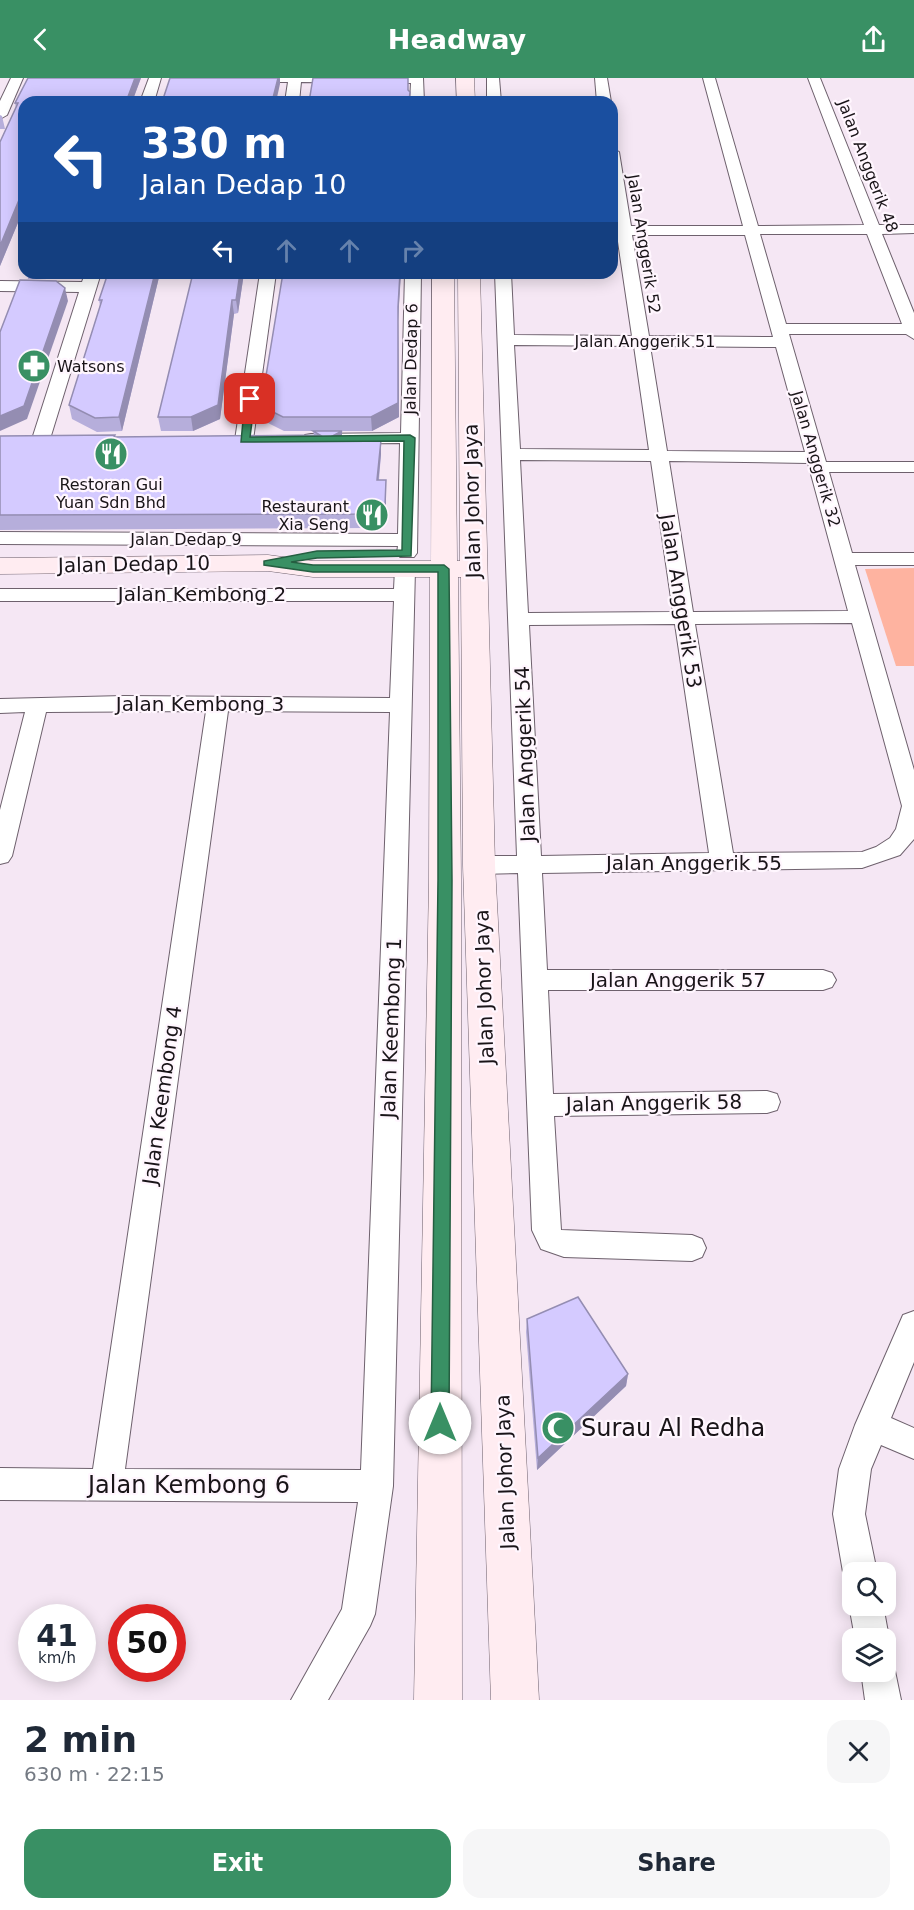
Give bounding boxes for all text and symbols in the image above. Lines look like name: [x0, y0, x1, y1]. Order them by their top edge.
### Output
icon: back: [24, 23, 57, 56]
icon: share: [857, 23, 890, 56]
text: Headway: [388, 24, 526, 55]
street label: Jalan Anggerik 48: [834, 96, 902, 235]
text: 330 m: [141, 119, 287, 168]
icon: left: [42, 120, 120, 198]
text: Jalan Dedap 10: [141, 169, 346, 200]
street label: Jalan Anggerik 52: [623, 172, 664, 315]
icon: left: [207, 234, 240, 267]
icon: ahead: [270, 234, 303, 267]
icon: ahead: [333, 234, 366, 267]
icon: right: [396, 234, 429, 267]
street label: Jalan Dedap 6: [401, 303, 421, 416]
street label: Jalan Anggerik 51: [574, 332, 715, 351]
pharmacy icon: Watsons: [16, 348, 52, 384]
place label: Watsons: [57, 357, 124, 376]
pin: [224, 373, 275, 424]
icon: arrive: [233, 382, 266, 415]
street label: Jalan Anggerik 32: [787, 388, 845, 529]
street label: Jalan Johor Jaya: [459, 423, 485, 581]
restaurant icon: Restoran Gui Yuan Sdn Bhd: [93, 436, 129, 472]
place label: Restoran Gui Yuan Sdn Bhd: [55, 475, 166, 512]
place label: Restaurant Xia Seng: [261, 497, 349, 534]
restaurant icon: Restaurant Xia Seng: [354, 497, 390, 533]
street label: Jalan Anggerik 53: [655, 510, 707, 690]
street label: Jalan Dedap 9: [129, 530, 242, 549]
street label: Jalan Dedap 10: [56, 551, 210, 577]
street label: Jalan Kembong 2: [116, 582, 286, 606]
street label: Jalan Anggerik 54: [510, 666, 540, 844]
street label: Jalan Kembong 3: [114, 692, 284, 716]
street label: Jalan Anggerik 55: [604, 851, 782, 875]
street label: Jalan Johor Jaya: [469, 909, 499, 1067]
street label: Jalan Keembong 1: [376, 937, 406, 1121]
street label: Jalan Anggerik 57: [588, 968, 766, 992]
street label: Jalan Keembong 4: [137, 1004, 186, 1188]
street label: Jalan Anggerik 58: [564, 1089, 742, 1117]
position arrow: [408, 1391, 472, 1455]
street label: Jalan Johor Jaya: [490, 1394, 520, 1552]
mosque icon: Surau Al Redha: [540, 1410, 576, 1446]
place label: Surau Al Redha: [581, 1414, 765, 1442]
street label: Jalan Kembong 6: [86, 1471, 290, 1499]
map controls: [842, 1562, 896, 1682]
button: search: [842, 1562, 896, 1616]
speed limit sign: 50: [108, 1604, 186, 1682]
text: 41: [36, 1618, 78, 1653]
button: layers: [842, 1628, 896, 1682]
text: km/h: [38, 1649, 76, 1667]
text: 2 min: [24, 1719, 137, 1760]
button: close: [827, 1720, 890, 1783]
text: 630 m · 22:15: [24, 1762, 165, 1786]
button: Exit: [24, 1829, 451, 1898]
button: Share: [463, 1829, 890, 1898]

